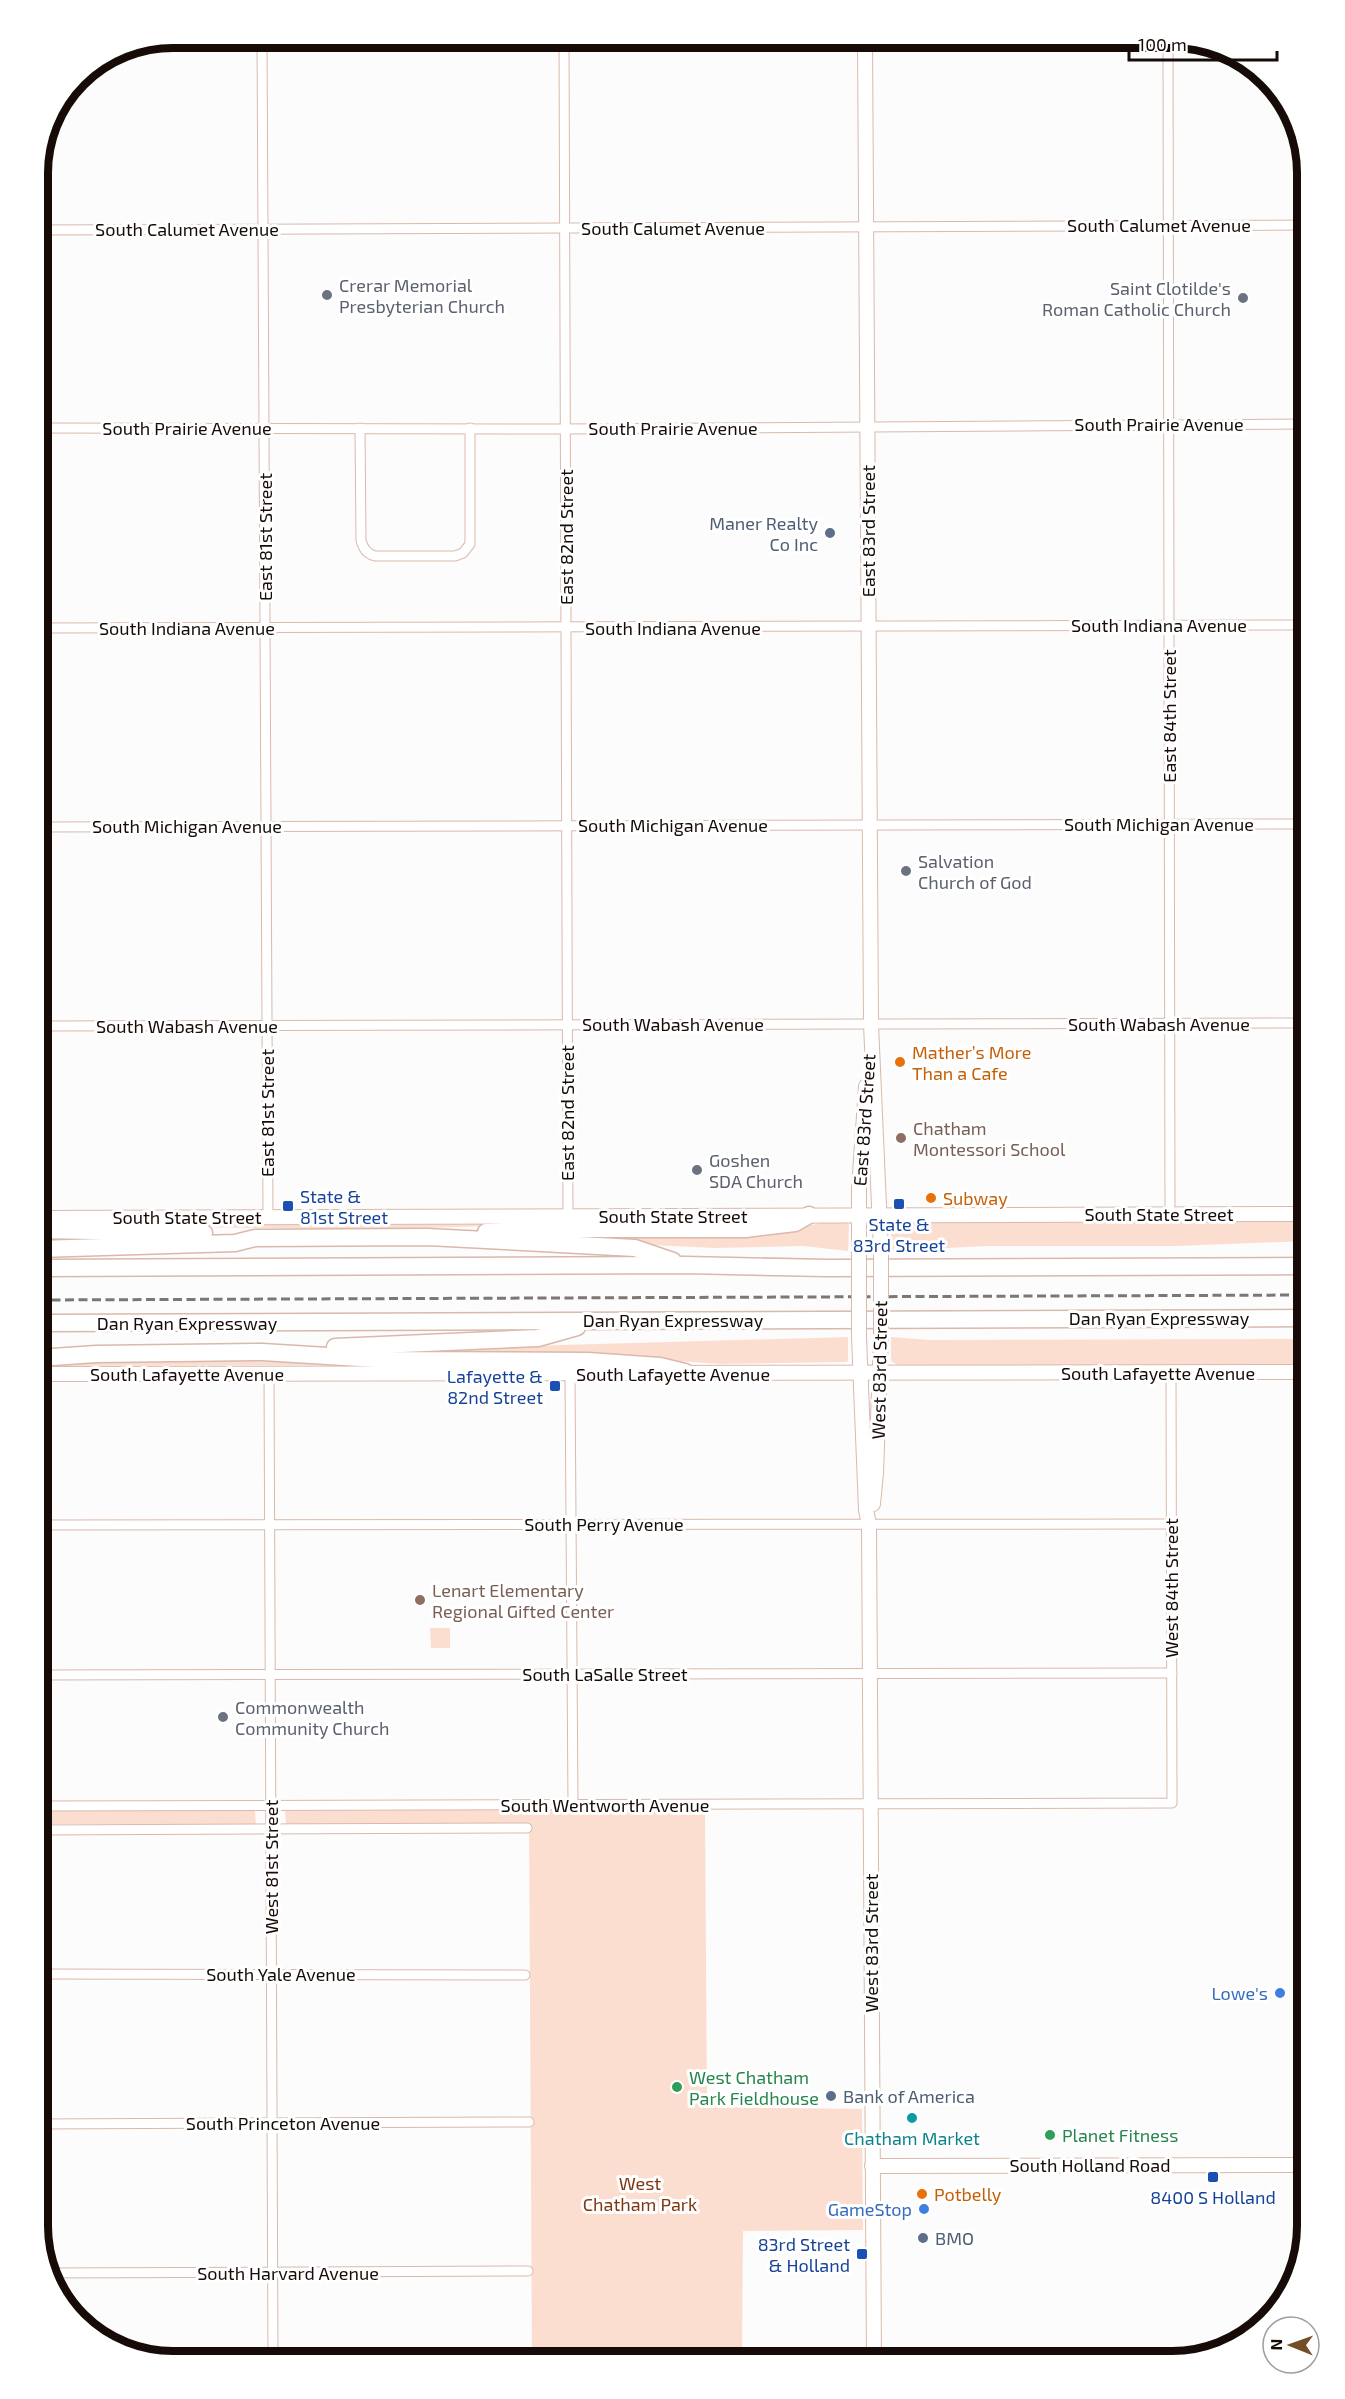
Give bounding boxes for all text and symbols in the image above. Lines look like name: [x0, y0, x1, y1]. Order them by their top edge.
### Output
scale bar: [1129, 24, 1278, 62]
text: 100 m: [1138, 33, 1187, 55]
street label: South Calumet Avenue: [1067, 214, 1251, 236]
street label: South Calumet Avenue: [581, 217, 765, 239]
street label: South Calumet Avenue: [95, 218, 279, 240]
place label: Crerar Memorial Presbyterian Church: [339, 274, 505, 317]
place label: Saint Clotilde's Roman Catholic Church: [1042, 277, 1231, 320]
marker: Crerar Memorial Presbyterian Church: [320, 288, 334, 302]
marker: Saint Clotilde's Roman Catholic Church: [1236, 291, 1250, 305]
street label: South Prairie Avenue: [1074, 413, 1244, 435]
street label: South Prairie Avenue: [102, 417, 272, 439]
street label: South Prairie Avenue: [588, 417, 758, 439]
street label: East 83rd Street: [857, 465, 879, 597]
street label: East 82nd Street: [555, 469, 577, 605]
street label: East 81st Street: [254, 473, 276, 601]
place label: Maner Realty Co Inc: [709, 512, 818, 555]
marker: Maner Realty Co Inc: [823, 526, 837, 540]
street label: South Indiana Avenue: [1071, 614, 1247, 636]
street label: South Indiana Avenue: [99, 617, 275, 639]
street label: South Indiana Avenue: [585, 617, 761, 639]
street label: East 84th Street: [1158, 649, 1180, 783]
street label: South Michigan Avenue: [1064, 813, 1254, 835]
street label: South Michigan Avenue: [578, 814, 768, 836]
street label: South Michigan Avenue: [92, 815, 282, 837]
place label: Salvation Church of God: [918, 850, 1032, 893]
marker: Salvation Church of God: [899, 864, 913, 878]
street label: South Wabash Avenue: [582, 1013, 764, 1035]
street label: South Wabash Avenue: [1068, 1013, 1250, 1035]
street label: South Wabash Avenue: [96, 1015, 278, 1037]
place label: Mather’s More Than a Cafe: [912, 1041, 1031, 1084]
street label: East 82nd Street: [556, 1045, 578, 1181]
street label: East 81st Street: [256, 1049, 278, 1177]
street label: East 83rd Street: [848, 1053, 880, 1187]
marker: Mather’s More Than a Cafe: [893, 1055, 907, 1069]
place label: Chatham Montessori School: [913, 1117, 1066, 1160]
marker: Chatham Montessori School: [894, 1131, 908, 1145]
place label: Goshen SDA Church: [709, 1149, 803, 1192]
marker: Goshen SDA Church: [690, 1163, 704, 1177]
place label: State & 81st Street: [300, 1185, 388, 1228]
place label: Subway: [943, 1187, 1008, 1209]
marker: Subway: [924, 1191, 938, 1205]
marker: State & 83rd Street: [892, 1197, 906, 1211]
marker: State & 81st Street: [281, 1199, 295, 1213]
street label: South State Street: [1084, 1203, 1234, 1225]
street label: South State Street: [598, 1205, 748, 1227]
street label: South State Street: [112, 1206, 262, 1228]
place label: State & 83rd Street: [853, 1213, 945, 1256]
street label: West 83rd Street: [867, 1300, 891, 1440]
street label: Dan Ryan Expressway: [1069, 1307, 1250, 1329]
street label: Dan Ryan Expressway: [583, 1309, 764, 1331]
street label: Dan Ryan Expressway: [97, 1312, 278, 1334]
street label: South Lafayette Avenue: [1061, 1362, 1255, 1384]
street label: South Lafayette Avenue: [90, 1363, 284, 1385]
street label: South Lafayette Avenue: [576, 1363, 770, 1385]
place label: Lafayette & 82nd Street: [447, 1365, 543, 1408]
marker: Lafayette & 82nd Street: [548, 1379, 562, 1393]
street label: South Perry Avenue: [524, 1513, 684, 1535]
street label: West 84th Street: [1160, 1518, 1182, 1658]
place label: Lenart Elementary Regional Gifted Center: [432, 1579, 614, 1622]
marker: Lenart Elementary Regional Gifted Center: [413, 1593, 427, 1607]
street label: South LaSalle Street: [522, 1663, 688, 1685]
place label: Commonwealth Community Church: [235, 1696, 389, 1739]
marker: Commonwealth Community Church: [216, 1710, 230, 1724]
street label: South Wentworth Avenue: [501, 1794, 709, 1816]
street label: West 81st Street: [260, 1800, 282, 1934]
street label: West 83rd Street: [860, 1873, 882, 2012]
street label: South Yale Avenue: [206, 1963, 356, 1985]
place label: Lowe's: [1211, 1982, 1268, 2004]
marker: Lowe's: [1273, 1986, 1287, 2000]
place label: West Chatham Park Fieldhouse: [689, 2066, 819, 2109]
marker: West Chatham Park Fieldhouse: [670, 2080, 684, 2094]
place label: Bank of America: [843, 2085, 975, 2107]
marker: Bank of America: [824, 2089, 838, 2103]
marker: Chatham Market: [905, 2111, 919, 2125]
street label: South Princeton Avenue: [186, 2112, 380, 2134]
place label: Planet Fitness: [1062, 2124, 1178, 2146]
place label: Chatham Market: [844, 2127, 980, 2149]
marker: Planet Fitness: [1043, 2128, 1057, 2142]
street label: South Holland Road: [1010, 2154, 1170, 2176]
marker: 8400 S Holland: [1206, 2170, 1220, 2184]
park label: West Chatham Park: [583, 2172, 697, 2215]
place label: Potbelly: [934, 2183, 1002, 2205]
place label: 8400 S Holland: [1150, 2186, 1276, 2208]
marker: Potbelly: [915, 2187, 929, 2201]
place label: GameStop: [828, 2198, 912, 2220]
marker: GameStop: [917, 2202, 931, 2216]
place label: BMO: [935, 2227, 974, 2249]
marker: BMO: [916, 2231, 930, 2245]
place label: 83rd Street & Holland: [758, 2233, 850, 2276]
marker: 83rd Street & Holland: [855, 2247, 869, 2261]
street label: South Harvard Avenue: [197, 2262, 379, 2284]
north arrow: [1261, 2315, 1321, 2375]
text: N: [1266, 2339, 1285, 2351]

